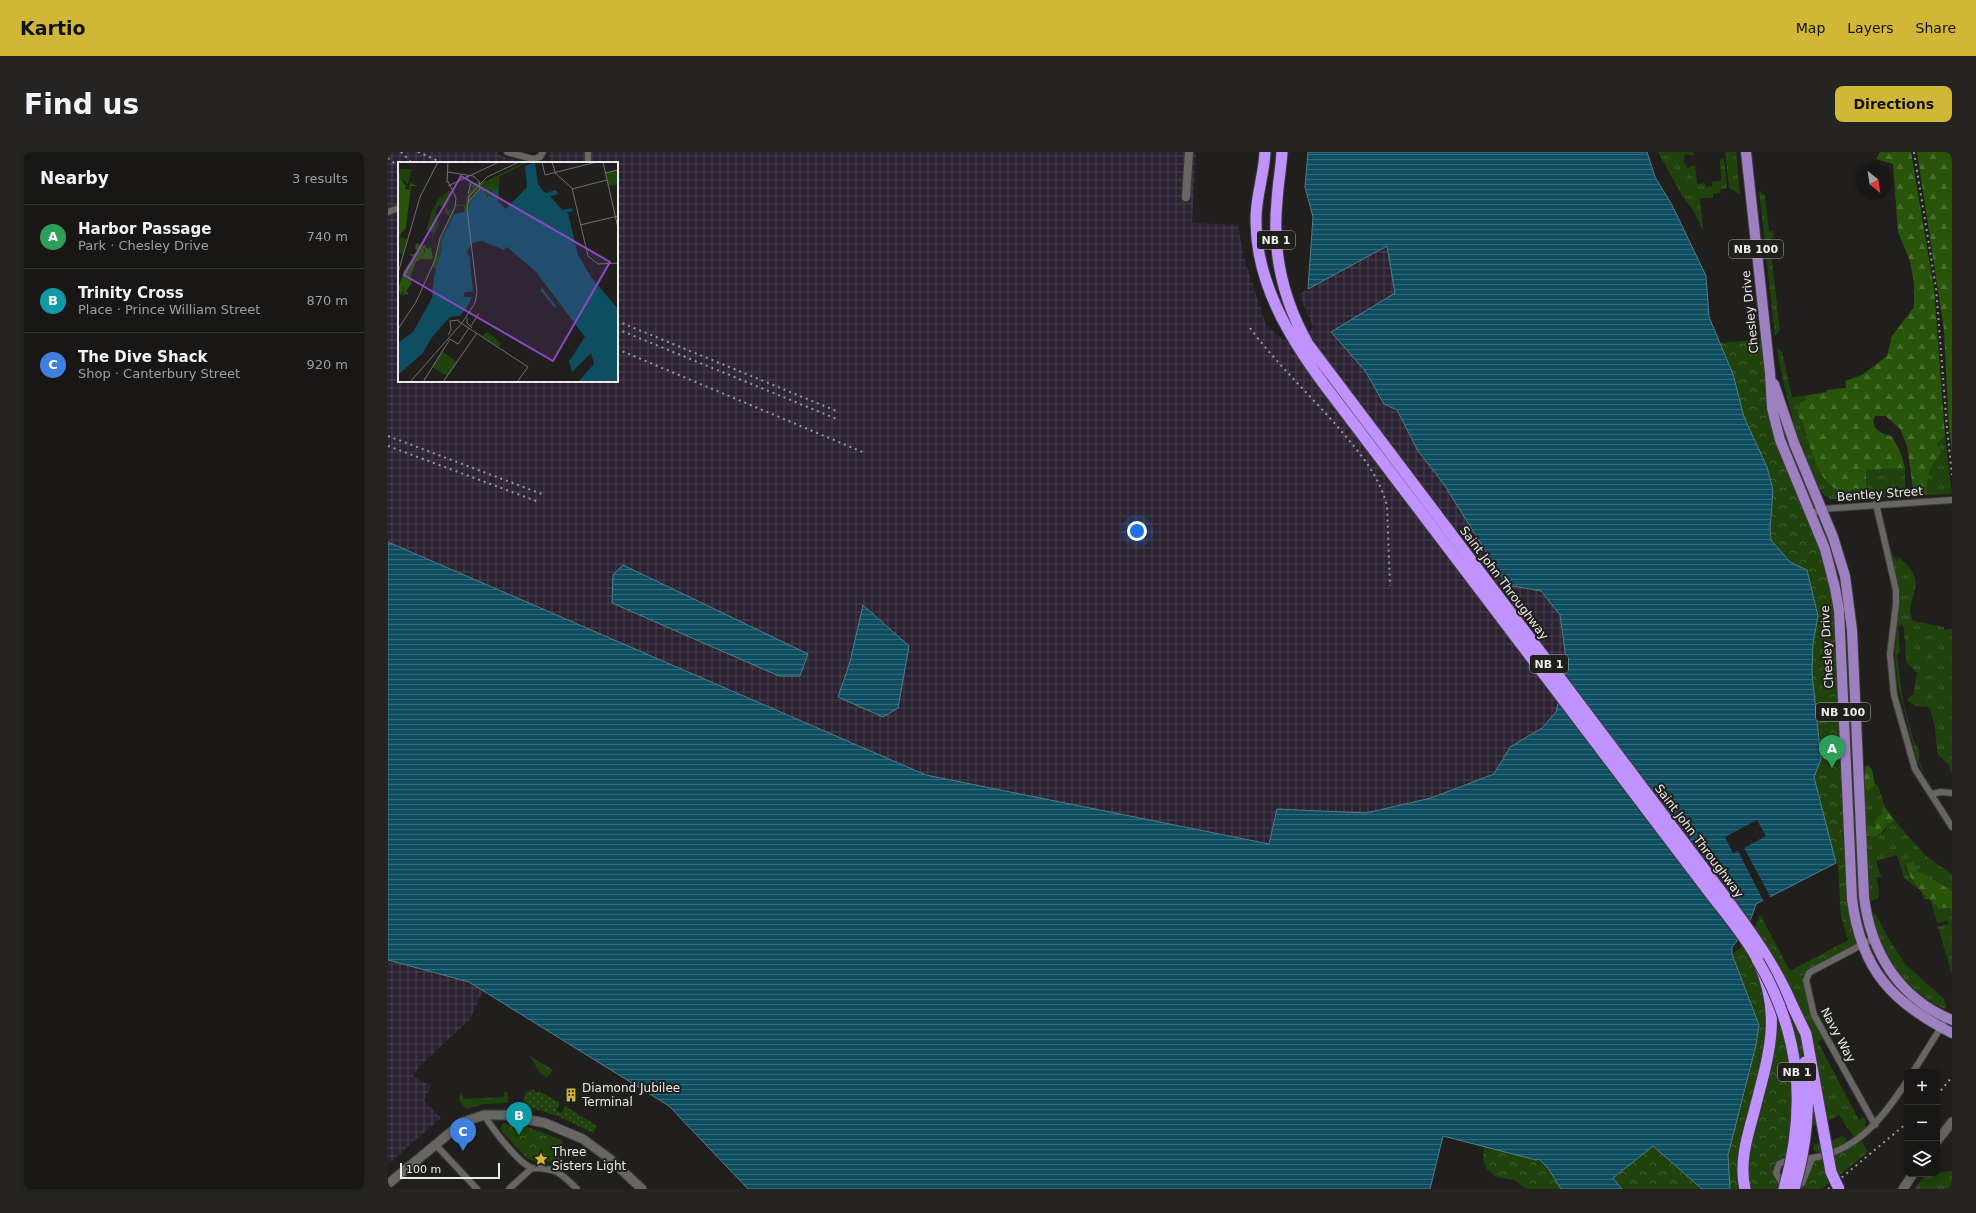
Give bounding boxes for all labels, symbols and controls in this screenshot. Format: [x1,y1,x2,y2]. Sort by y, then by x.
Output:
text: Kartio [20,17,86,39]
text: Map [1796,20,1825,36]
text: Layers [1847,20,1894,36]
text: Share [1916,20,1956,36]
button: Directions [1835,86,1952,122]
text: Find us [24,88,139,121]
inset map [398,162,618,382]
north arrow [1856,164,1892,200]
text: Nearby [40,168,109,188]
text: 3 results [292,171,348,186]
text: Harbor Passage [78,220,211,238]
text: A [48,229,58,244]
text: 740 m [306,229,348,244]
road number: NB 1 [1257,231,1295,249]
text: Park · Chesley Drive [78,238,209,253]
road number: NB 100 [1729,240,1783,258]
street label: Chesley Drive [1739,270,1761,354]
text: Trinity Cross [78,284,184,302]
text: B [48,293,58,308]
text: 870 m [306,293,348,308]
text: Place · Prince William Street [78,302,260,317]
text: The Dive Shack [78,348,208,366]
text: C [48,357,58,372]
text: 920 m [306,357,348,372]
text: Shop · Canterbury Street [78,366,240,381]
street label: Bentley Street [1837,484,1924,504]
your location [1127,521,1147,541]
street label: Saint John Throughway [1457,524,1551,642]
street label: Chesley Drive [1818,605,1836,689]
road number: NB 1 [1530,655,1568,673]
road number: NB 100 [1816,703,1870,721]
pin: A [1819,735,1845,768]
street label: Saint John Throughway [1652,782,1746,900]
street label: Navy Way [1818,1005,1858,1065]
road number: NB 1 [1778,1063,1816,1081]
map controls [1904,1069,1940,1177]
button: + [1904,1069,1940,1105]
place label: Diamond Jubilee Terminal [581,1081,680,1109]
building icon: Diamond Jubilee Terminal [563,1087,579,1103]
pin: B [506,1102,532,1135]
button: − [1904,1105,1940,1141]
pin: C [450,1118,476,1151]
button: layers [1904,1141,1940,1177]
place label: Three Sisters Light [551,1145,627,1173]
place icon: Three Sisters Light [533,1151,549,1167]
scale bar [400,1161,500,1180]
text: 100 m [406,1163,441,1176]

